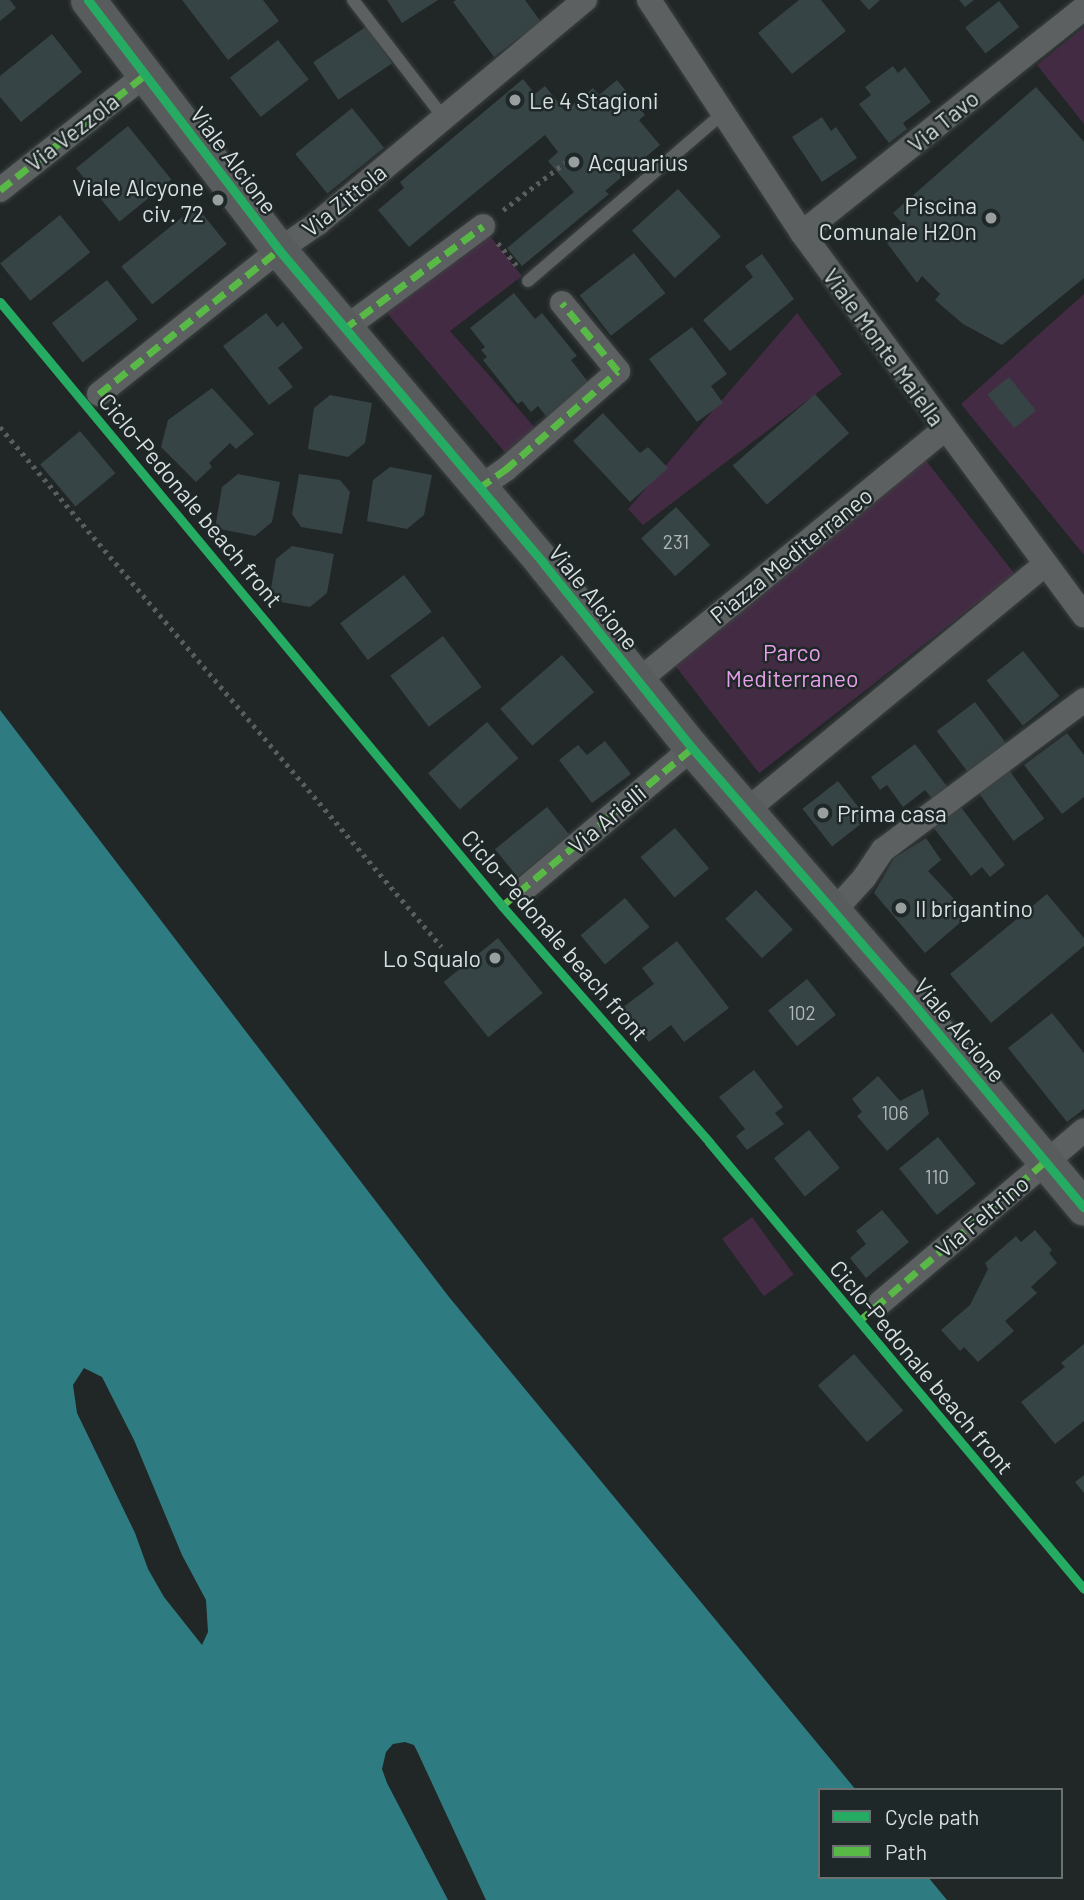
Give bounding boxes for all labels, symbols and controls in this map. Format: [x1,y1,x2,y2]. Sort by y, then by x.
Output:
street label: Via Tavo [902,84,984,158]
place label: Le 4 Stagioni [529,86,659,114]
street label: Via Vezzola [20,87,124,177]
marker: Le 4 Stagioni [507,92,523,108]
street label: Viale Alcione [185,101,283,219]
place label: Acquarius [588,148,688,176]
marker: Acquarius [566,154,582,170]
street label: Via Zittola [296,158,392,242]
place label: Viale Alcyone civ. 72 [72,173,204,227]
place label: Piscina Comunale H2On [819,191,977,245]
marker: Viale Alcyone civ. 72 [210,192,226,208]
marker: Piscina Comunale H2On [983,210,999,226]
street label: Viale Monte Maiella [818,263,950,431]
street label: Ciclo-Pedonale beach front [93,388,289,612]
street label: Piazza Mediterraneo [704,481,878,629]
house number: 231 [663,531,689,553]
street label: Viale Alcione [543,539,645,655]
park label: Parco Mediterraneo [726,638,858,692]
street label: Via Arielli [563,779,651,859]
place label: Prima casa [837,799,947,827]
marker: Prima casa [815,805,831,821]
street label: Ciclo-Pedonale beach front [456,824,654,1046]
place label: Il brigantino [915,894,1033,922]
marker: Il brigantino [893,900,909,916]
place label: Lo Squalo [383,944,481,972]
marker: Lo Squalo [487,950,503,966]
street label: Viale Alcione [908,972,1012,1088]
house number: 102 [788,1002,816,1024]
house number: 106 [881,1102,909,1124]
house number: 110 [925,1166,949,1188]
street label: Via Feltrino [930,1169,1034,1263]
street label: Ciclo-Pedonale beach front [824,1255,1020,1479]
legend [818,1788,1063,1879]
text: Cycle path [885,1804,979,1829]
text: Path [885,1839,927,1864]

